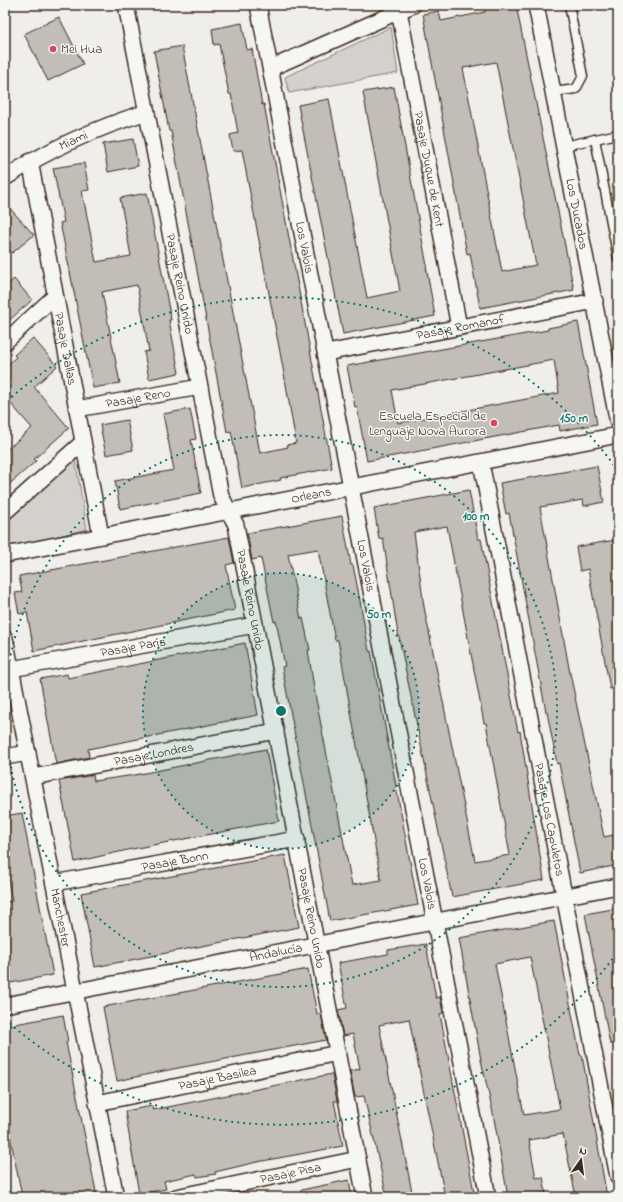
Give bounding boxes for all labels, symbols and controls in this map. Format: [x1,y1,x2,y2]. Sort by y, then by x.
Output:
place label: Mei Hua [61,40,102,59]
marker: Mei Hua [48,44,58,54]
street label: Pasaje Duque de Kent [409,110,449,229]
street label: Miami [56,125,90,155]
street label: Los Ducados [561,177,593,252]
street label: Los Valois [290,220,319,275]
street label: Pasaje Reino Unido [161,232,199,336]
street label: Pasaje Romanof [415,309,507,345]
street label: Pasaje Dallas [49,311,82,387]
street label: Pasaje Reno [104,383,172,413]
place label: Escuela Especial de Lenguaje Nova Aurora [369,407,486,442]
text: 150 m [560,410,589,428]
marker: Escuela Especial de Lenguaje Nova Aurora [489,418,499,428]
street label: Orleans [289,482,333,508]
text: 100 m [463,508,490,526]
street label: Los Valois [352,538,381,594]
street label: Pasaje Reino Unido [231,548,269,652]
text: 50 m [367,606,392,624]
street label: Pasaje París [99,632,168,662]
centre of rings [274,704,288,718]
street label: Pasaje Londres [112,737,196,771]
street label: Pasaje Los Capuletos [529,761,570,878]
street label: Pasaje Bonn [140,846,210,876]
street label: Los Valois [413,856,442,912]
street label: Pasaje Reino Unido [293,866,330,970]
street label: Manchester [45,886,76,950]
street label: Andalucía [248,938,304,967]
street label: Pasaje Basilea [177,1061,258,1095]
north arrow [561,1140,601,1180]
text: N [578,1143,589,1160]
street label: Pasaje Pisa [258,1157,323,1189]

